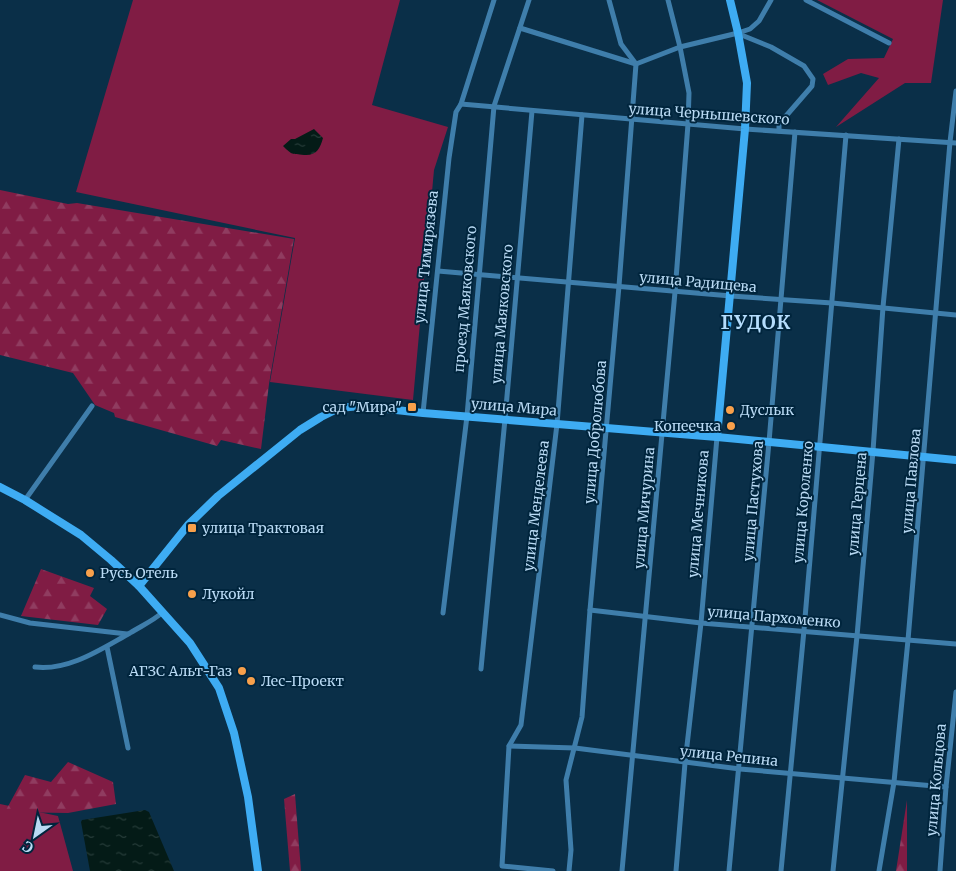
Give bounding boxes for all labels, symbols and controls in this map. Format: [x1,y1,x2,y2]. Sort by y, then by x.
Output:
street label: улица Чернышевского [628,99,790,129]
street label: улица Тимирязева [410,189,442,325]
street label: проезд Маяковского [450,225,480,373]
street label: улица Маяковского [487,243,517,385]
street label: улица Радищева [639,268,758,296]
district label: ГУДОК [721,310,792,334]
street label: улица Добролюбова [580,359,610,504]
street label: улица Мира [470,394,558,420]
place label: сад "Мира" [323,398,402,416]
marker: сад "Мира" [406,401,418,413]
place label: Дуслык [740,401,794,419]
marker: Дуслык [724,404,736,416]
place label: Копеечка [654,417,721,435]
marker: Копеечка [725,420,737,432]
street label: улица Павлова [897,427,925,534]
street label: улица Менделеева [519,439,553,573]
street label: улица Пастухова [739,439,767,562]
street label: улица Короленко [789,440,817,564]
street label: улица Мичурина [630,446,658,570]
street label: улица Мечникова [683,449,713,579]
street label: улица Герцена [844,451,871,556]
place label: улица Трактовая [202,519,324,537]
marker: улица Трактовая [186,522,198,534]
place label: Русь Отель [100,564,178,582]
marker: Русь Отель [84,567,96,579]
place label: Лукойл [202,585,255,603]
marker: Лукойл [186,588,198,600]
street label: улица Пархоменко [707,602,841,632]
place label: АГЗС Альт-Газ [128,662,232,680]
marker: АГЗС Альт-Газ [236,665,248,677]
place label: Лес-Проект [261,672,345,690]
marker: Лес-Проект [245,675,257,687]
street label: улица Кольцова [922,722,950,837]
street label: улица Репина [679,742,779,770]
north arrow [10,811,60,861]
text: С [19,837,37,857]

